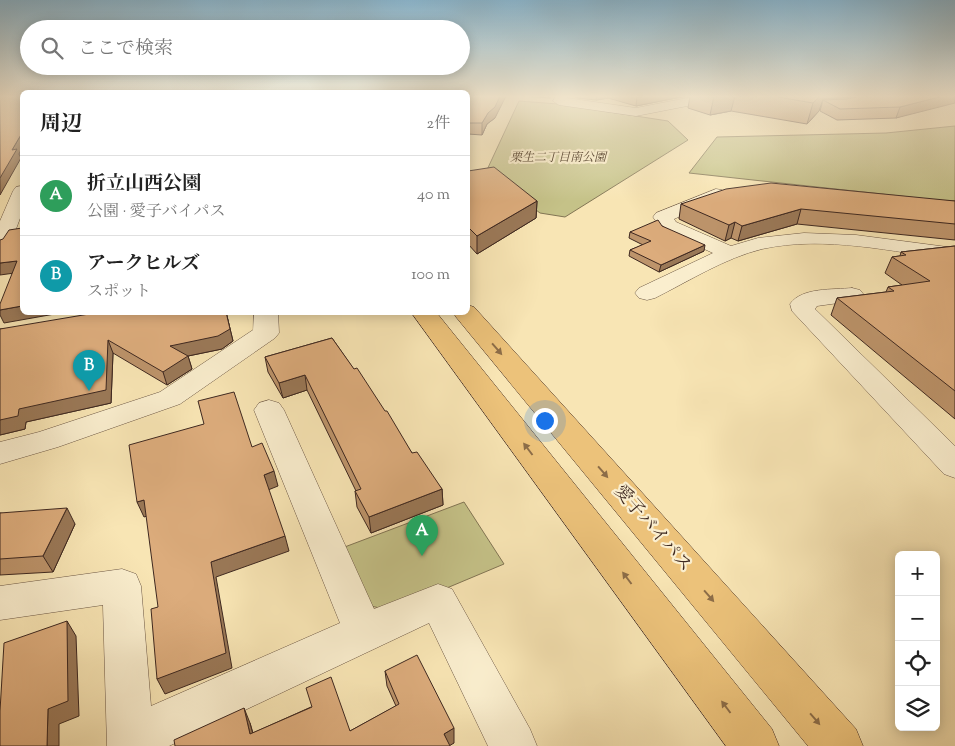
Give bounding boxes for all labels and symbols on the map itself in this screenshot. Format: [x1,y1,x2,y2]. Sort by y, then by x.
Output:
park label: 栗生二丁目南公園 [510,149,608,167]
one-way arrow [491,343,503,355]
pin: B [73,350,105,391]
your location [532,408,558,434]
one-way arrow [523,442,533,456]
one-way arrow [597,466,609,478]
street label: 愛子バイパス [607,480,697,578]
pin: A [406,515,438,556]
one-way arrow [621,572,632,585]
one-way arrow [703,589,715,601]
one-way arrow [720,701,731,714]
one-way arrow [809,712,821,724]

